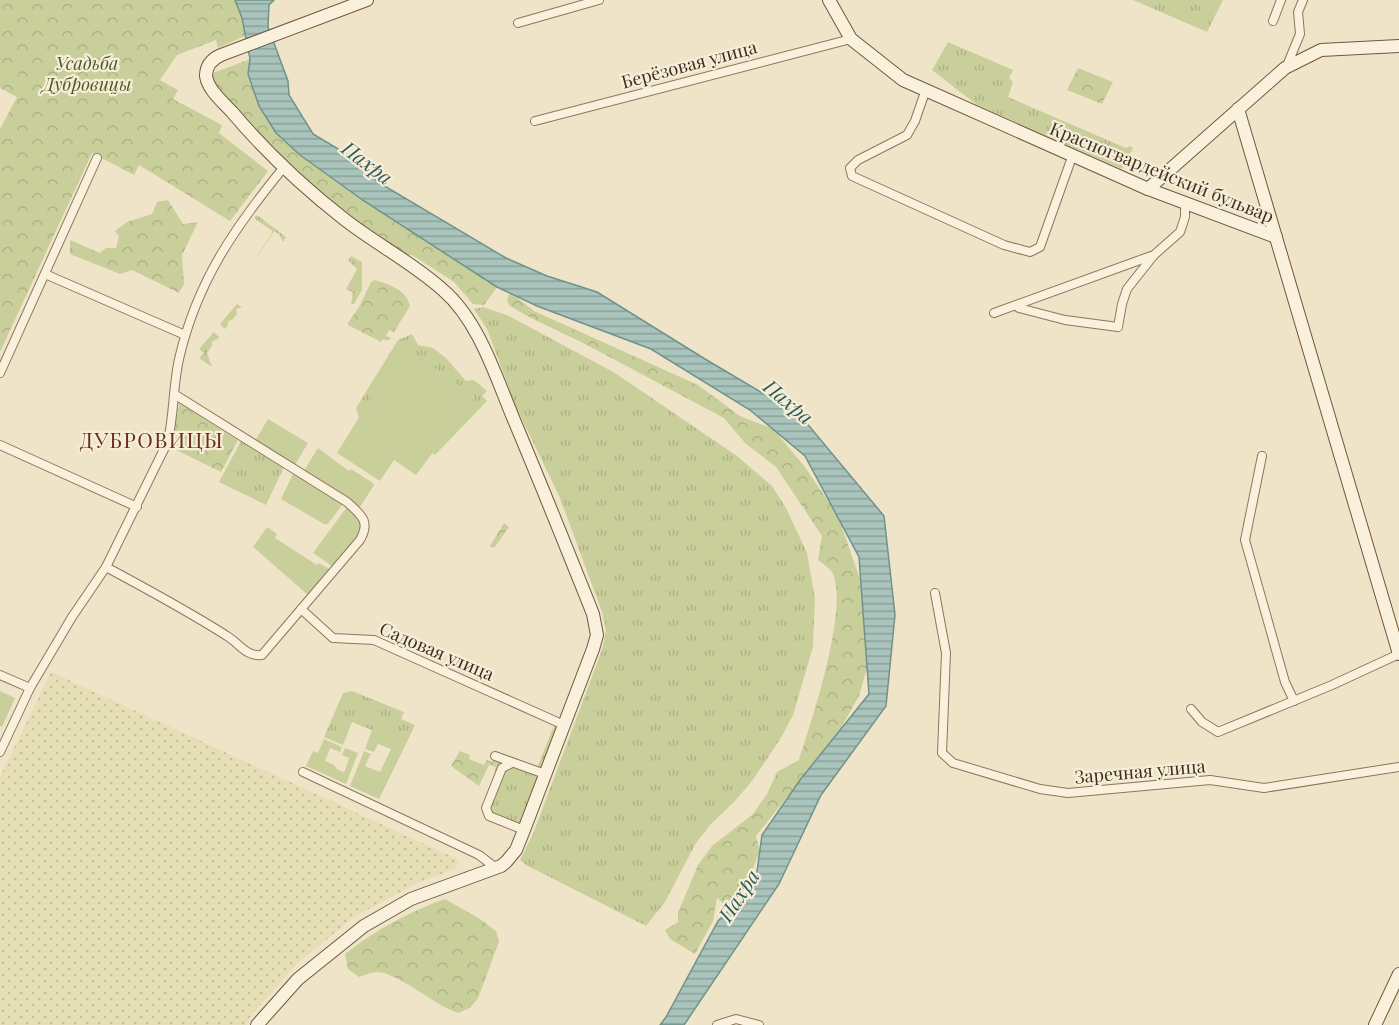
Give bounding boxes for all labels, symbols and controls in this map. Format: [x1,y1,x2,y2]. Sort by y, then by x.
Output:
street label: Берёзовая улица [619,34,759,94]
park label: Усадьба Дубровицы [39,51,132,96]
street label: Красногвардейский бульвар [1046,116,1278,228]
water label: Пахра [336,133,399,190]
water label: Пахра [758,372,820,430]
district label: ДУБРОВИЦЫ [80,425,224,453]
street label: Садовая улица [376,616,498,686]
street label: Заречная улица [1074,753,1206,789]
water label: Пахра [711,864,765,927]

